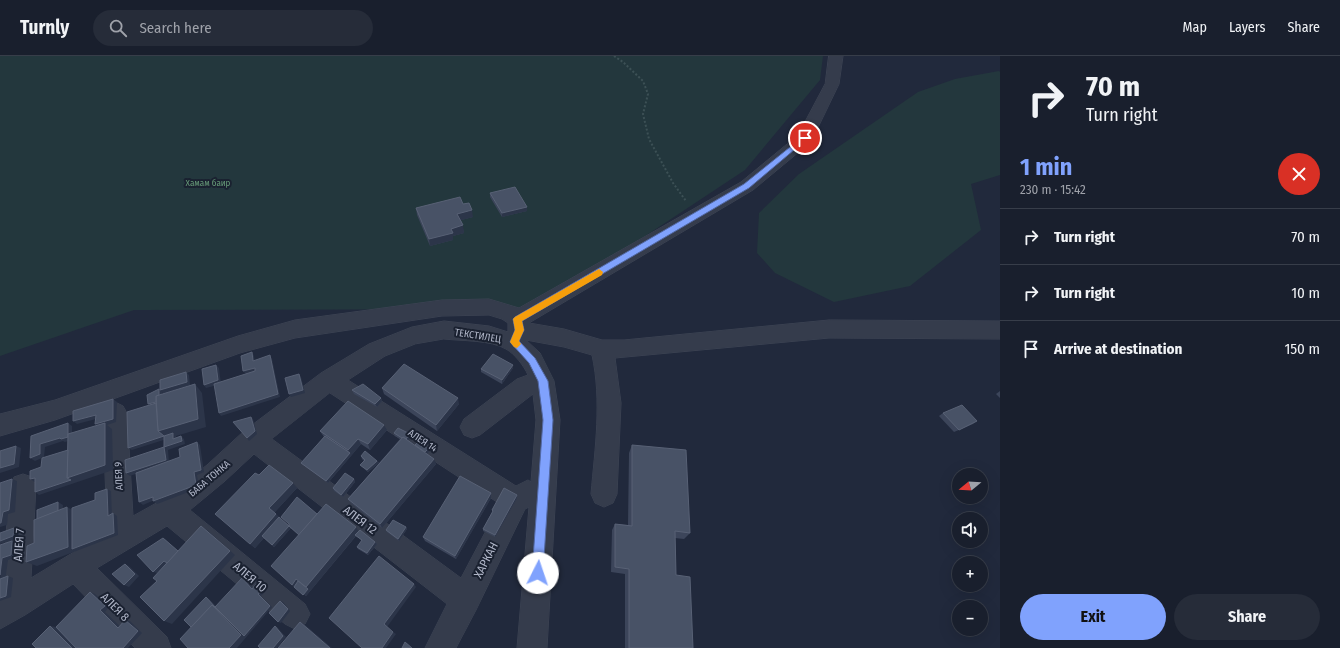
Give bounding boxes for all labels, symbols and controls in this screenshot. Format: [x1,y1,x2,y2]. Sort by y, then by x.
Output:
search box [93,10,373,46]
text: Turnly [20,16,69,39]
icon: search [107,17,129,39]
text: Search here [139,19,212,37]
text: Map [1183,19,1207,36]
text: Layers [1229,19,1265,36]
text: Share [1287,19,1320,36]
text: 70 m [1086,70,1140,103]
icon: right [1020,72,1072,124]
text: Turn right [1086,104,1158,126]
pin [788,121,822,155]
icon: arrive [794,127,816,149]
text: 1 min [1020,153,1072,181]
button: close [1278,153,1320,195]
park label: Хамам баир [186,178,231,188]
text: 230 m · 15:42 [1020,182,1086,197]
icon: right [1020,226,1042,248]
text: Turn right [1054,228,1115,246]
text: 70 m [1291,228,1320,246]
icon: right [1020,282,1042,304]
text: Turn right [1054,284,1115,302]
text: 10 m [1291,284,1320,302]
street label: ТЕКСТИЛЕЦ [454,326,502,346]
icon: arrive [1020,338,1042,360]
text: Arrive at destination [1054,340,1182,358]
text: 150 m [1284,340,1320,358]
street label: АЛЕЯ 14 [406,427,439,455]
street label: БАБА ТОНКА [186,457,233,500]
street label: АЛЕЯ 9 [112,461,126,491]
north arrow [952,468,988,504]
map controls [952,468,988,636]
street label: АЛЕЯ 12 [340,503,380,537]
button: sound [952,512,988,548]
street label: АЛЕЯ 7 [11,528,27,562]
street label: ХАРКАН [471,540,501,580]
position arrow [517,552,559,594]
button: + [952,556,988,592]
street label: АЛЕЯ 10 [230,559,270,595]
street label: АЛЕЯ 8 [98,590,132,624]
button: Exit [1020,594,1166,640]
button: Share [1174,594,1320,640]
button: − [952,600,988,636]

